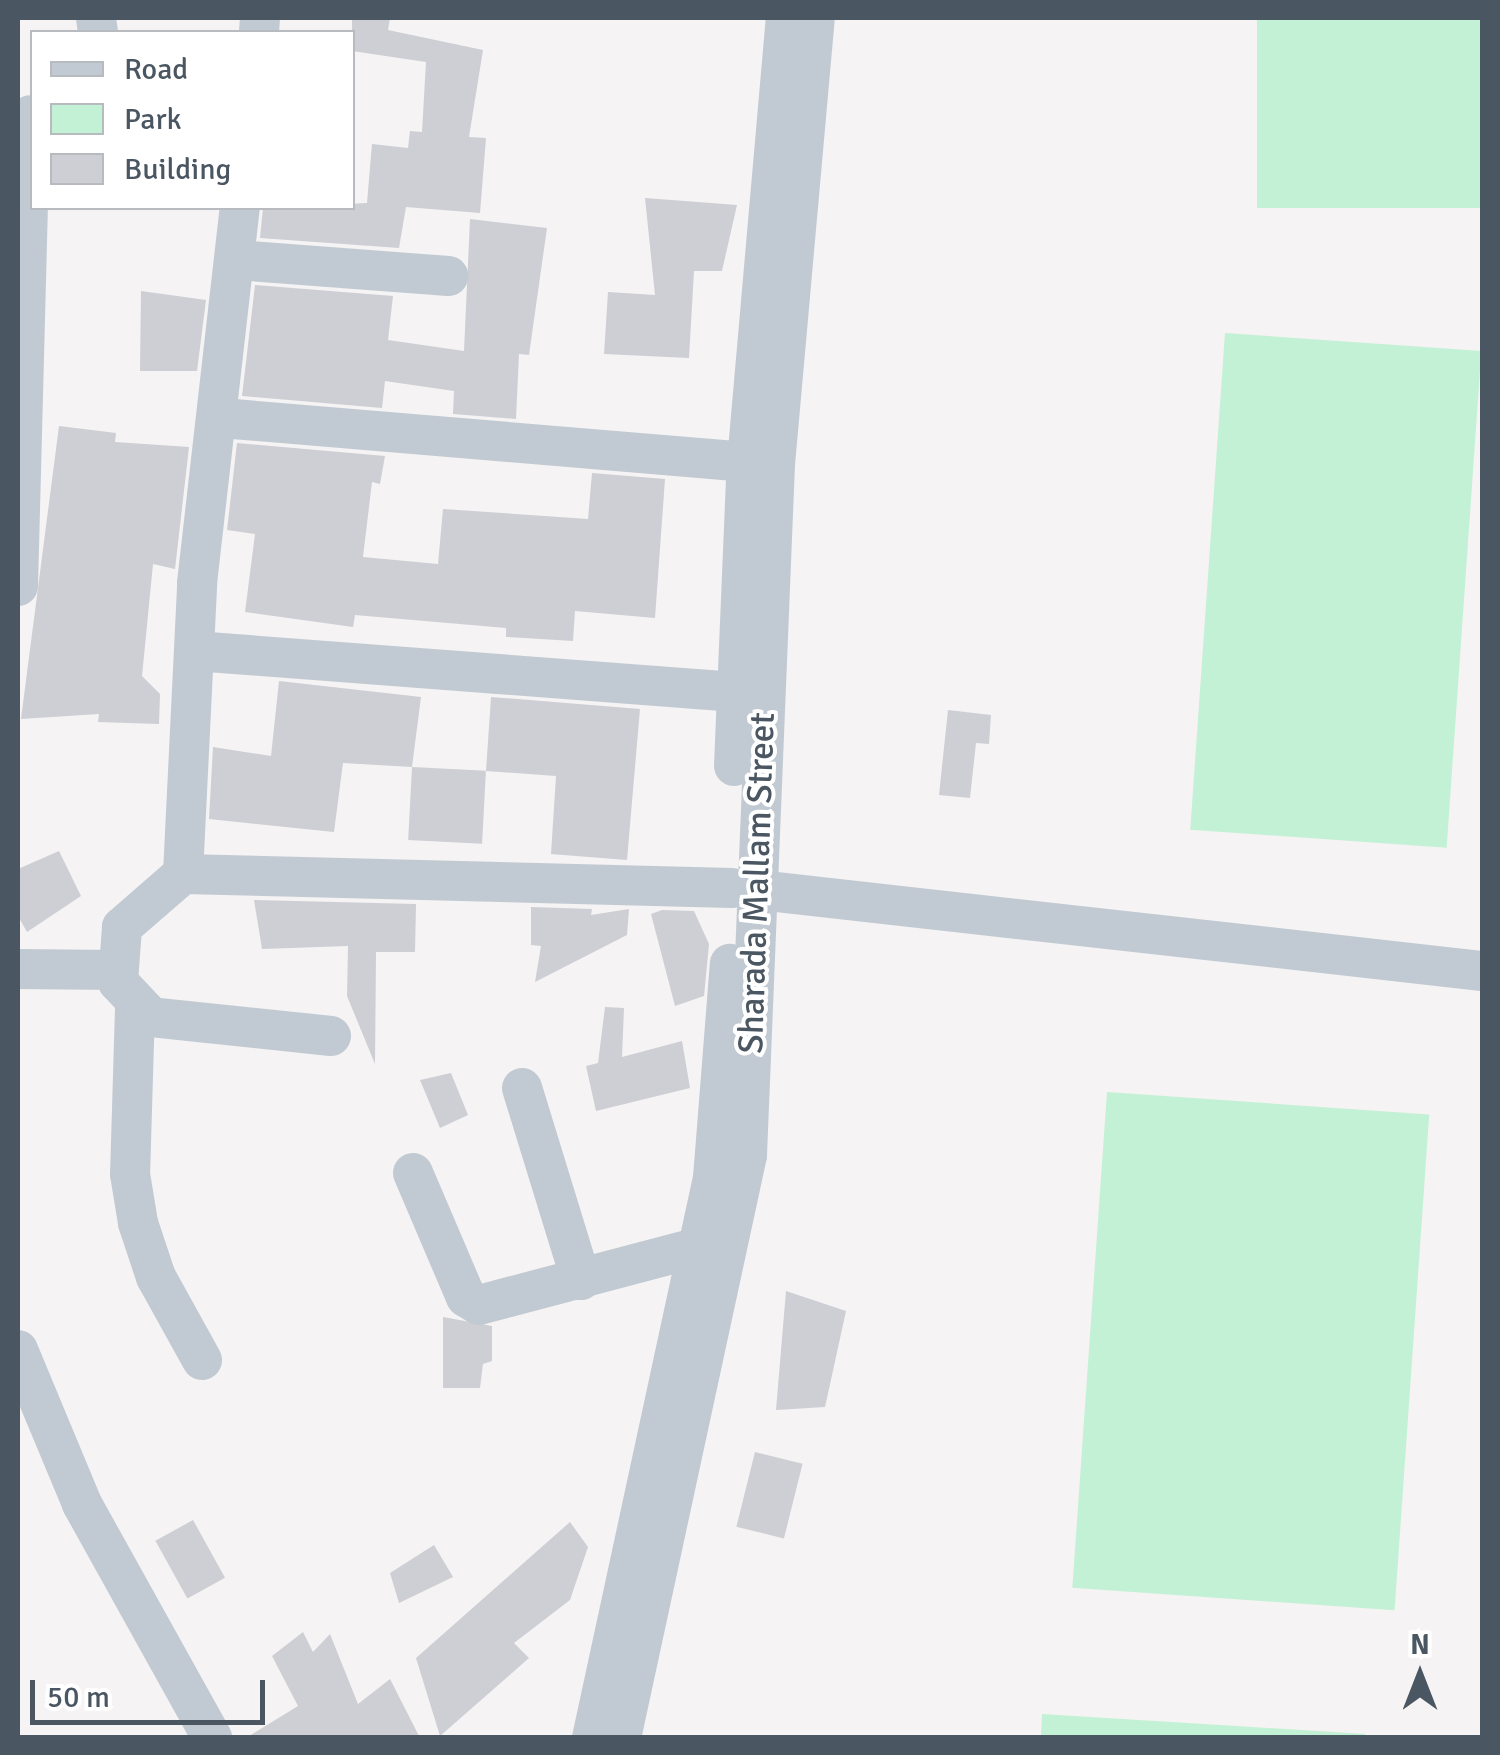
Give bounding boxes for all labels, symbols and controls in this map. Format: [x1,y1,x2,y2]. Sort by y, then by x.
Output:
legend [30,30,355,210]
text: Road [124,51,188,88]
text: Park [124,101,182,138]
text: Building [124,151,231,188]
street label: Sharada Mallam Street [730,712,784,1054]
north arrow [1370,1625,1470,1725]
text: N [1410,1628,1430,1662]
scale bar [35,1660,270,1722]
text: 50 m [47,1679,110,1716]

